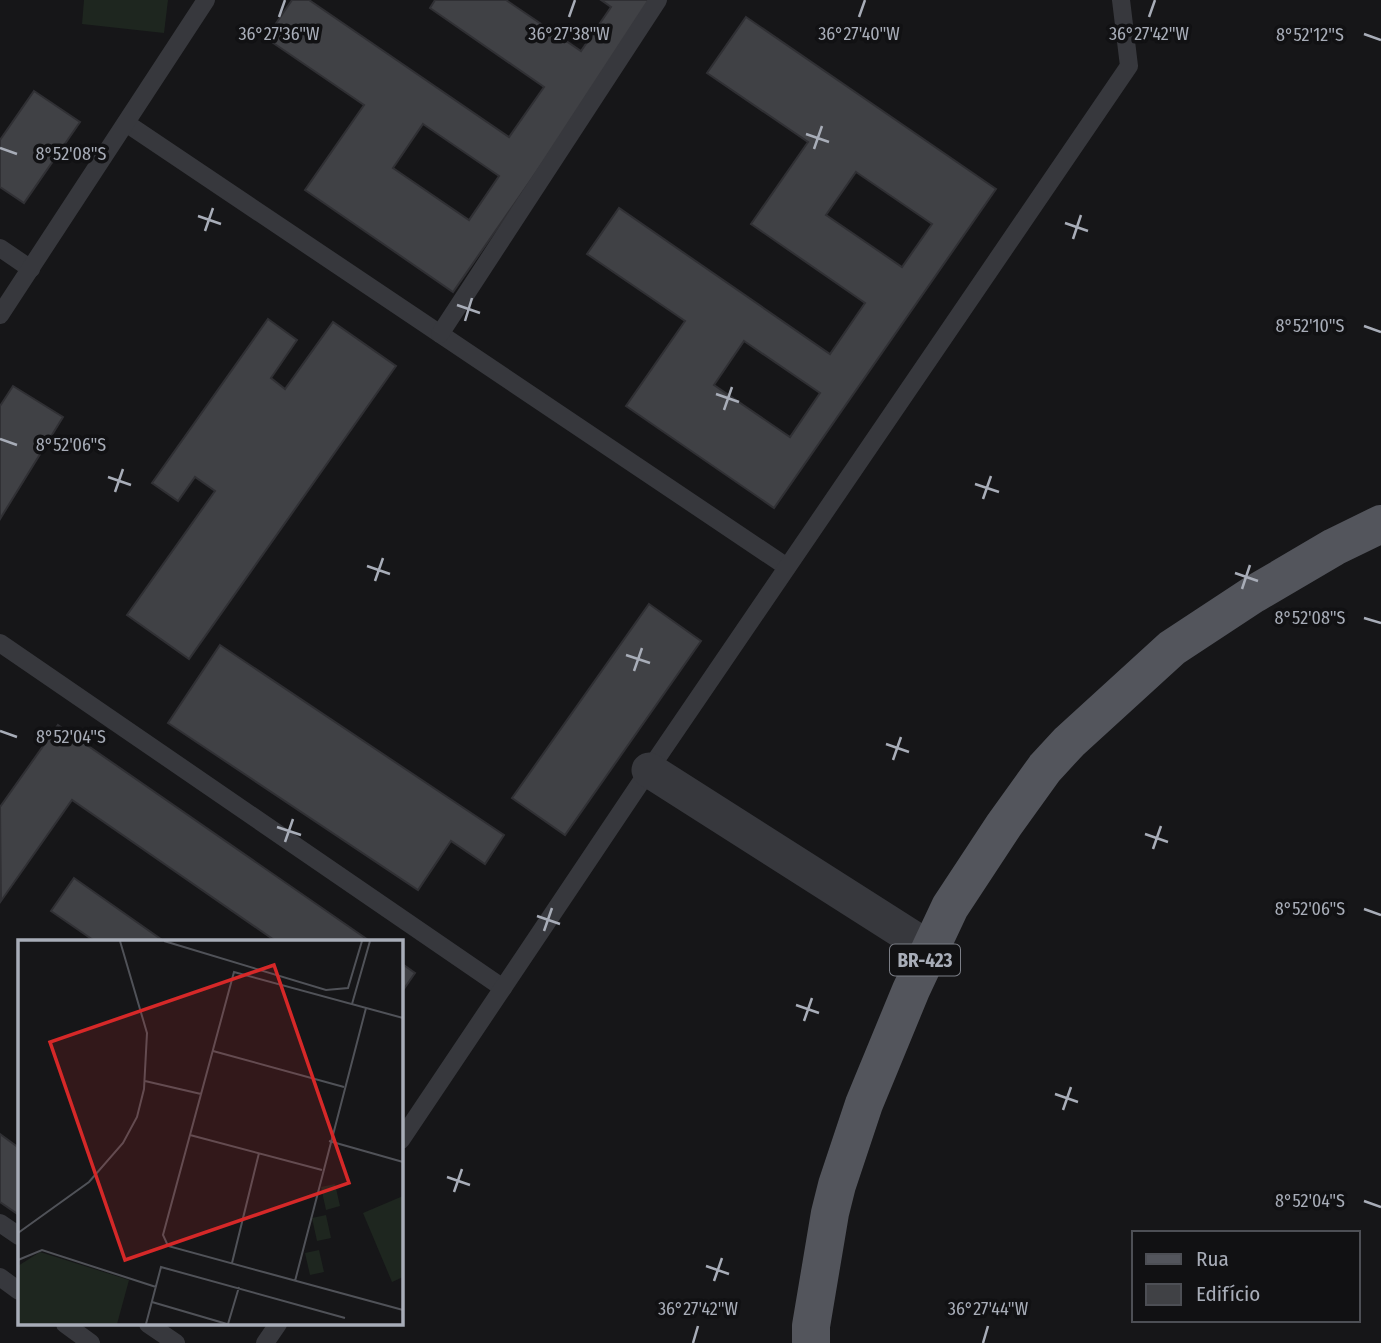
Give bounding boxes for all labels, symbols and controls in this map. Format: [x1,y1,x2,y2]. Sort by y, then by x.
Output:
text: 36°27'36"W [238,23,320,45]
text: 36°27'38"W [528,23,610,45]
text: 36°27'40"W [818,23,900,45]
text: 36°27'42"W [1109,23,1190,45]
text: 8°52'12"S [1276,24,1344,46]
text: 8°52'08"S [36,143,106,165]
text: 8°52'10"S [1275,315,1345,337]
text: 8°52'06"S [36,434,106,456]
text: 8°52'08"S [1275,607,1345,629]
text: 8°52'04"S [36,726,106,748]
text: 8°52'06"S [1275,898,1345,920]
inset map [18,940,402,1326]
road number: BR-423 [890,944,960,976]
text: 8°52'04"S [1275,1190,1345,1212]
legend [1132,1231,1360,1322]
text: Rua [1196,1246,1229,1272]
text: Edifício [1196,1281,1260,1307]
text: 36°27'42"W [658,1298,739,1320]
text: 36°27'44"W [948,1298,1029,1320]

